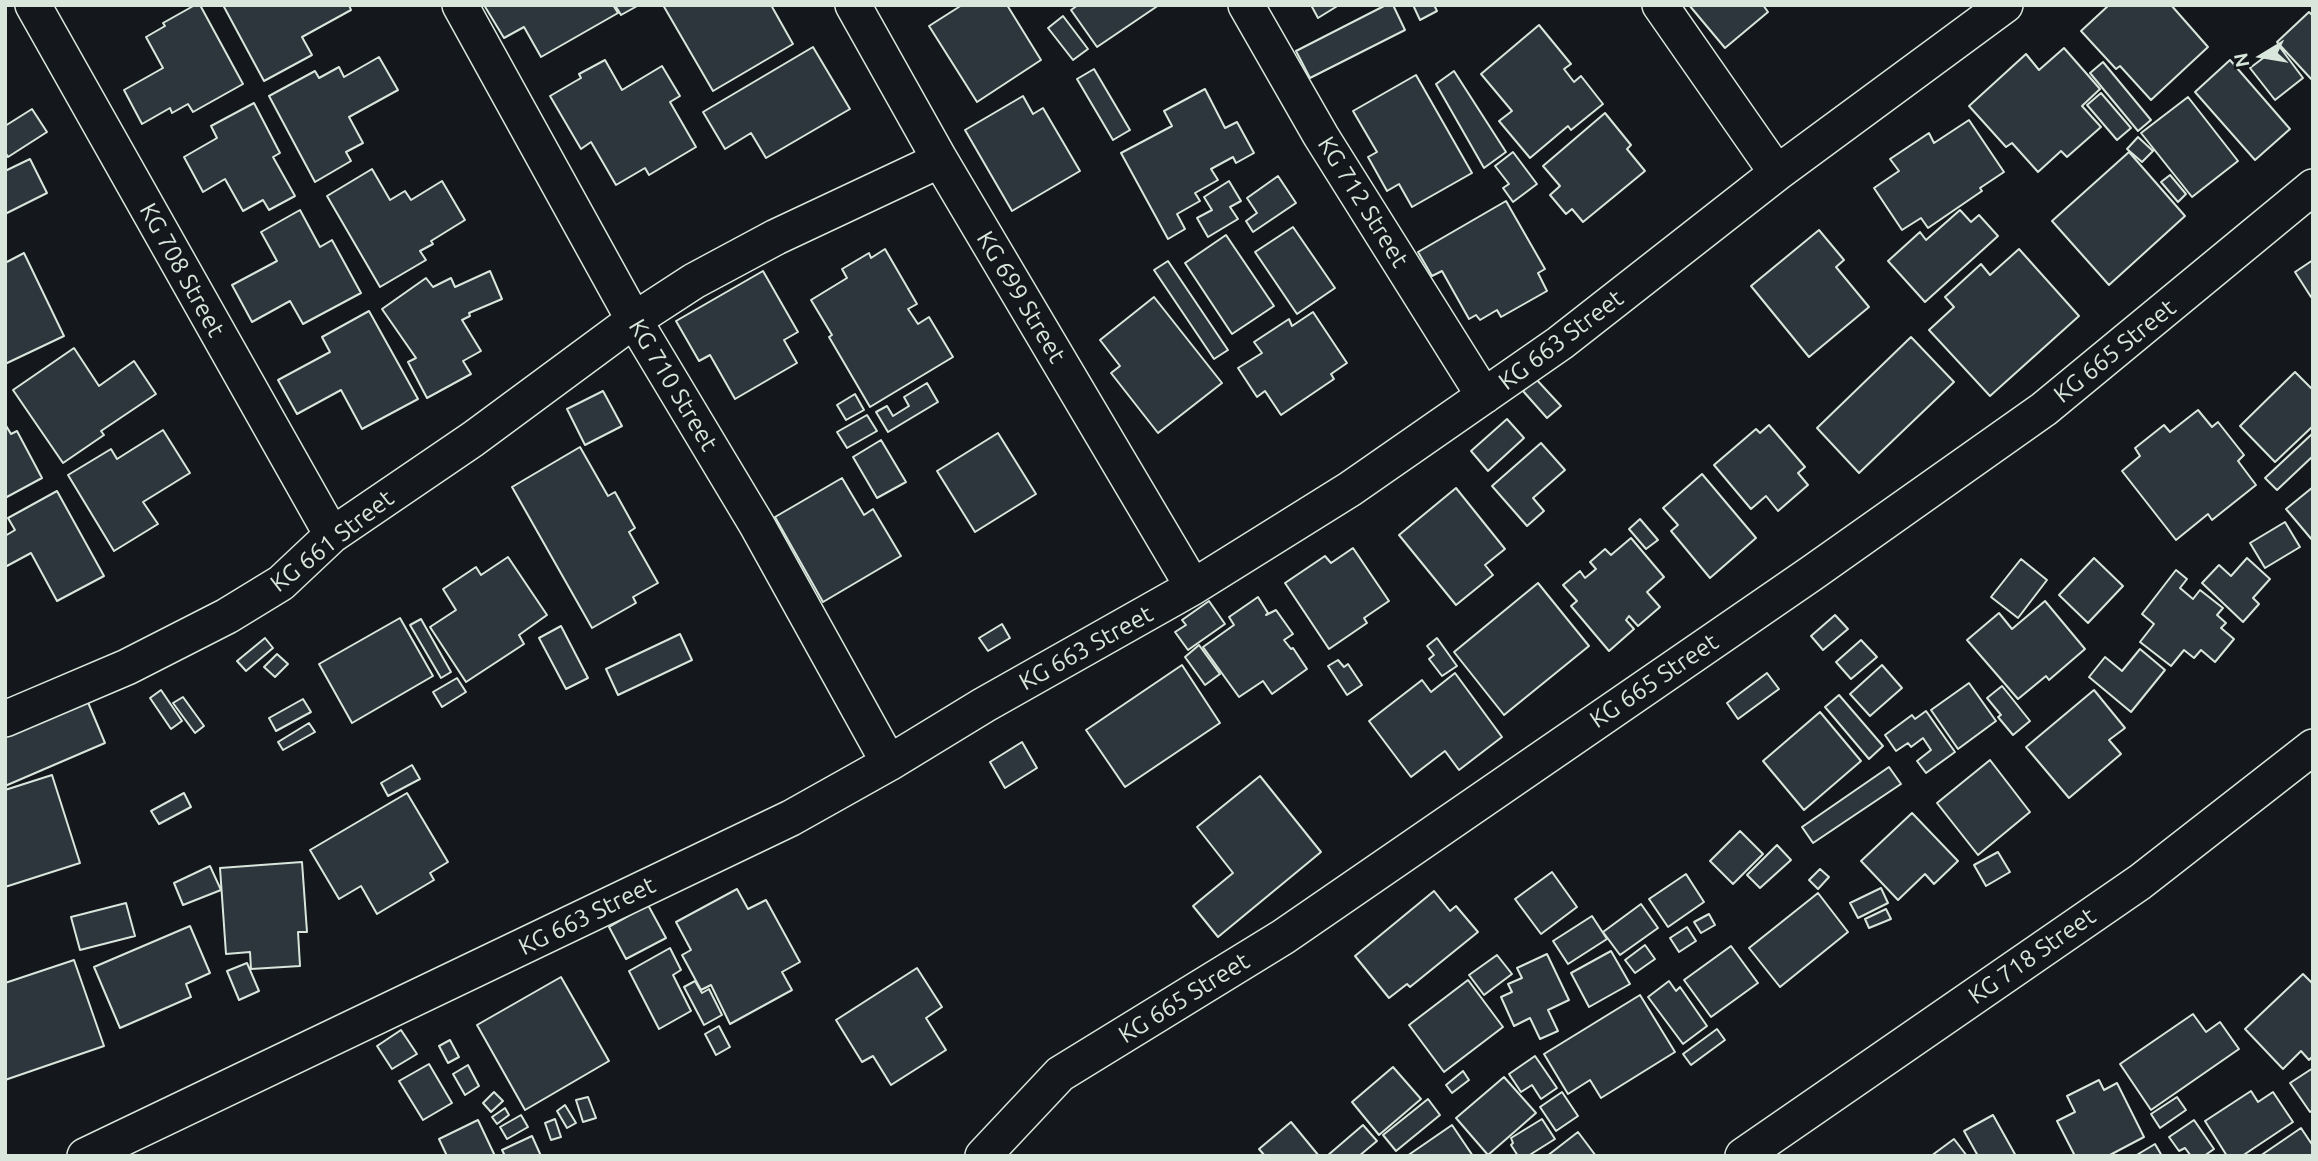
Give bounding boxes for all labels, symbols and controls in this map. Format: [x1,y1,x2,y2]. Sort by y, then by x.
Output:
north arrow [2227,21,2297,91]
text: N [2229,51,2254,69]
street label: KG 712 Street [1311,131,1415,273]
street label: KG 708 Street [133,198,231,342]
street label: KG 699 Street [970,226,1072,368]
street label: KG 663 Street [1493,284,1629,396]
street label: KG 665 Street [2048,293,2182,409]
street label: KG 710 Street [622,314,724,456]
street label: KG 661 Street [265,484,399,598]
street label: KG 663 Street [1014,599,1158,697]
street label: KG 665 Street [1584,628,1724,734]
street label: KG 663 Street [514,871,660,961]
street label: KG 718 Street [1963,902,2101,1010]
street label: KG 665 Street [1113,946,1255,1050]

